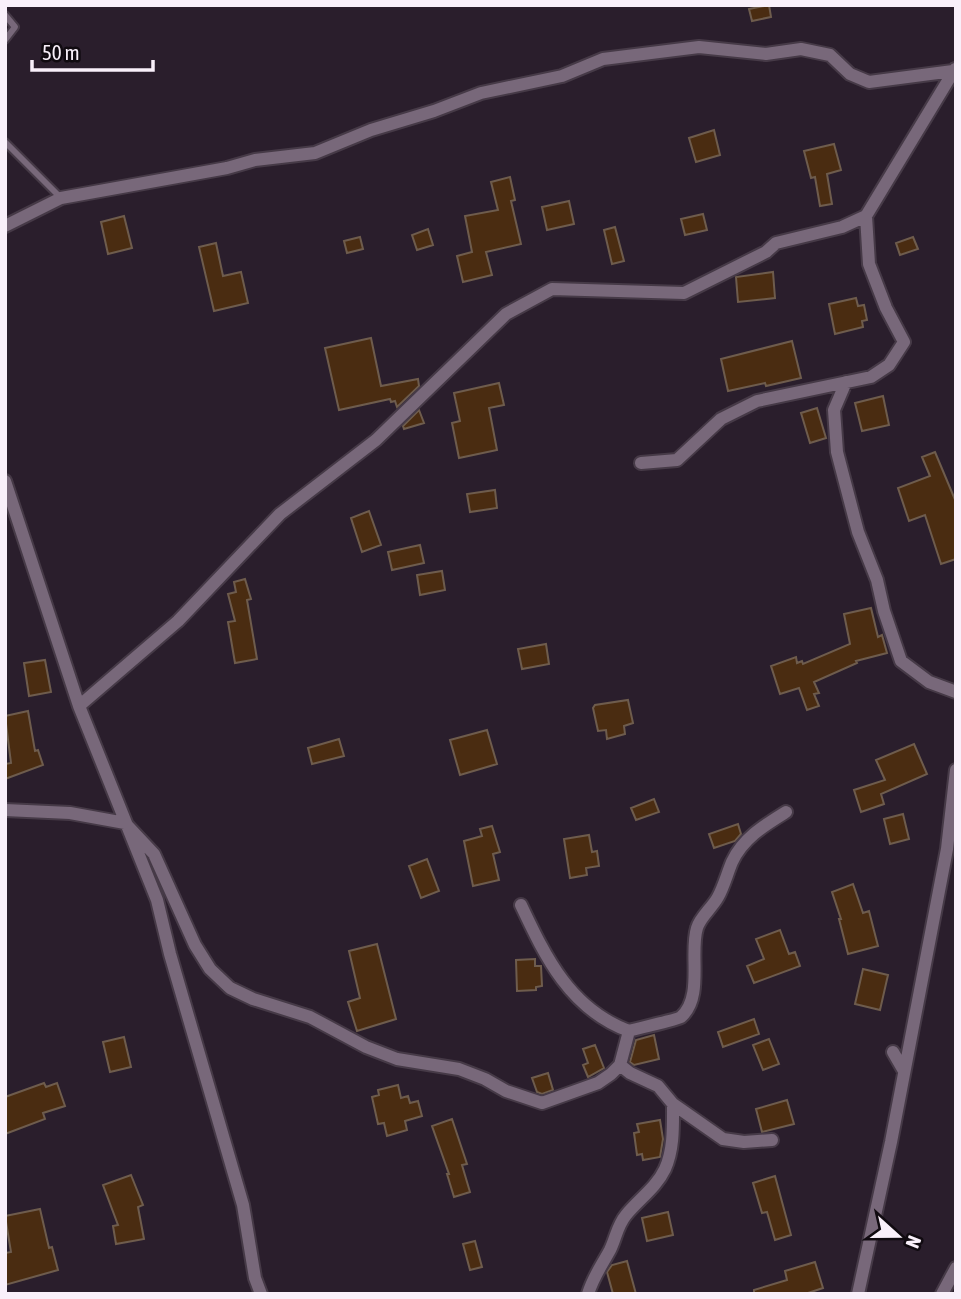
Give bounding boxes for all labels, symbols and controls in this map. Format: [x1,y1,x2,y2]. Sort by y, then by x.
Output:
scale bar [32,28,152,72]
text: 50 m [42,40,80,64]
north arrow [863,1201,933,1271]
text: N [902,1233,926,1251]

